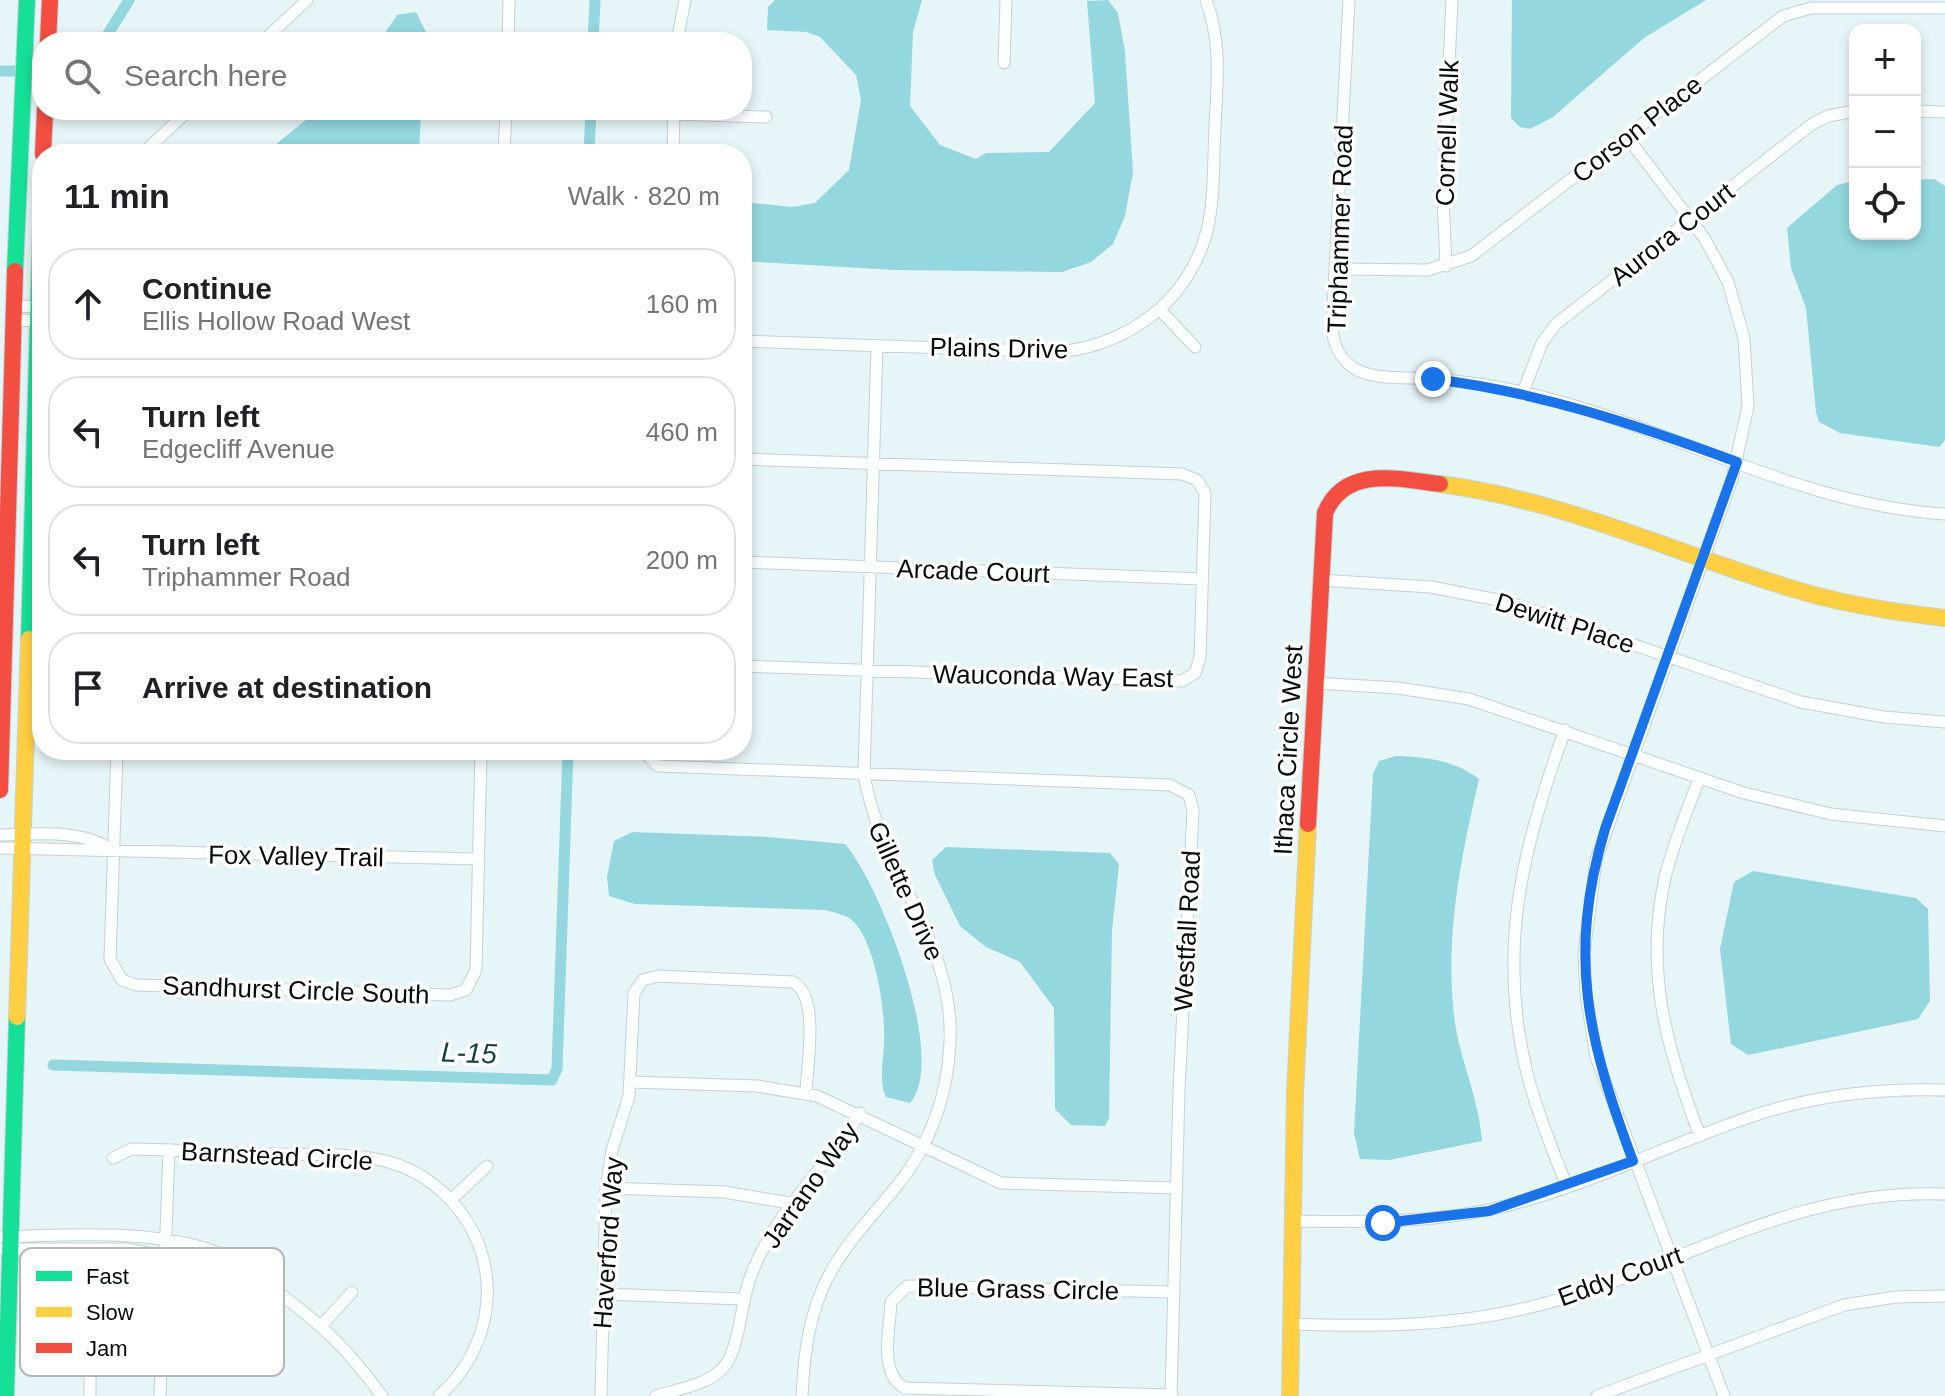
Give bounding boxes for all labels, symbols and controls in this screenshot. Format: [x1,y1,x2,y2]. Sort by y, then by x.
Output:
map controls [1849,24,1921,240]
button: + [1849,24,1921,96]
search box [32,32,752,120]
icon: search [60,54,104,98]
street label: Cornell Walk [1429,58,1465,207]
text: Search here [124,59,287,92]
street label: Corson Place [1566,69,1708,189]
button: − [1849,96,1921,168]
street label: Triphammer Road [1321,124,1359,334]
button: locate [1849,168,1921,240]
street label: Aurora Court [1604,176,1740,292]
text: 11 min [64,177,170,215]
text: Walk · 820 m [568,181,720,211]
text: Continue [142,272,272,305]
icon: ahead [66,282,110,326]
text: 160 m [646,289,718,319]
text: Ellis Hollow Road West [142,306,410,336]
street label: Plains Drive [929,332,1069,364]
route end [1415,361,1451,397]
text: Turn left [142,400,260,433]
icon: left [66,410,110,454]
text: 460 m [646,417,718,447]
text: Edgecliff Avenue [142,434,335,464]
text: Turn left [142,528,260,561]
icon: left [66,538,110,582]
text: 200 m [646,545,718,575]
street label: Arcade Court [896,553,1051,589]
text: Triphammer Road [142,562,351,592]
street label: Dewitt Place [1492,586,1638,660]
street label: Ithaca Circle West [1268,643,1309,856]
street label: Wauconda Way East [932,659,1174,693]
icon: arrive [66,666,110,710]
text: Arrive at destination [142,671,432,704]
street label: Gillette Drive [862,817,950,965]
street label: Fox Valley Trail [208,839,384,873]
street label: Westfall Road [1168,850,1206,1012]
street label: Sandhurst Circle South [162,970,430,1010]
water label: L-15 [440,1037,498,1069]
street label: Jarrano Way [756,1116,864,1254]
street label: Barnstead Circle [180,1136,374,1176]
street label: Haverford Way [587,1156,629,1330]
route start [1365,1205,1401,1241]
street label: Eddy Court [1554,1239,1687,1312]
legend [20,1248,284,1376]
text: Fast [86,1264,129,1289]
street label: Blue Grass Circle [917,1272,1119,1306]
text: Slow [86,1300,134,1325]
text: Jam [86,1336,128,1361]

